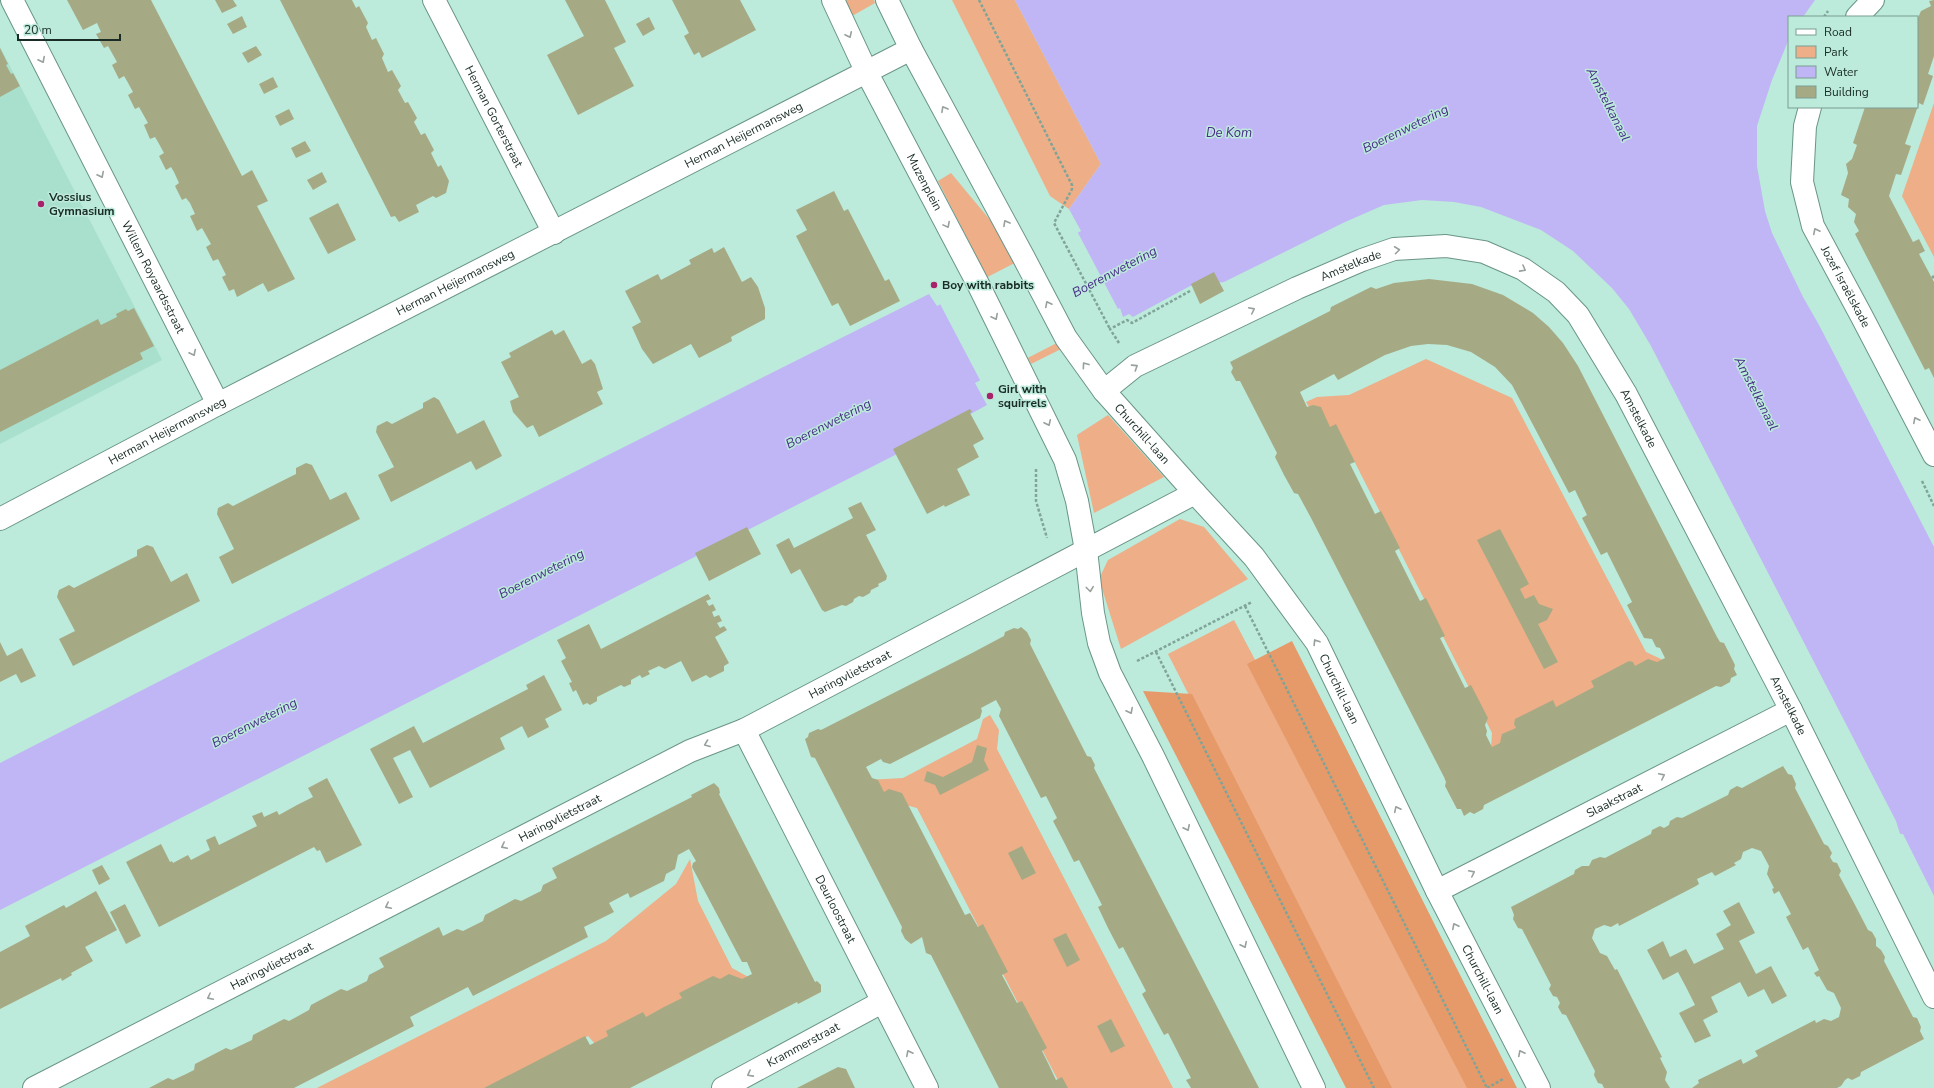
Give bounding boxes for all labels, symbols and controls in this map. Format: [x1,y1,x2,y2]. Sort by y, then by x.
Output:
scale bar [18,16,120,42]
legend [1788,16,1918,108]
text: 20 m [24,22,52,38]
text: Road [1824,24,1852,40]
one-way arrow [844,31,852,39]
text: Park [1824,44,1849,60]
one-way arrow [37,55,45,63]
street label: Herman Gorterstraat [461,63,527,171]
water label: Amstelkanaal [1581,64,1634,144]
text: Water [1824,64,1858,80]
text: Building [1824,84,1869,100]
street label: Herman Heijermansweg [682,98,805,172]
water label: Boerenwetering [1359,100,1452,157]
one-way arrow [941,106,948,113]
water label: De Kom [1206,124,1252,142]
street label: Muzenplein [903,151,946,213]
one-way arrow [97,171,104,179]
place label: Vossius Gymnasium [48,189,115,219]
marker: Vossius Gymnasium [36,199,46,209]
street label: Willem Royaardsstraat [118,218,189,337]
one-way arrow [1003,220,1010,227]
one-way arrow [943,221,950,229]
one-way arrow [1813,228,1821,236]
water label: Boerenwetering [1069,242,1160,302]
street label: Jozef Israëlskade [1817,242,1874,330]
street label: Herman Heijermansweg [393,246,517,319]
street label: Amstelkade [1318,246,1383,285]
one-way arrow [1394,246,1400,255]
one-way arrow [1519,265,1526,272]
place label: Boy with rabbits [942,277,1034,293]
marker: Boy with rabbits [929,280,939,290]
one-way arrow [1045,301,1053,308]
one-way arrow [1247,307,1255,315]
one-way arrow [990,312,997,320]
one-way arrow [188,349,195,357]
water label: Amstelkanaal [1729,353,1782,433]
one-way arrow [1083,362,1090,369]
one-way arrow [1131,364,1138,372]
place label: Girl with squirrels [998,381,1047,411]
street label: Amstelkade [1617,385,1661,450]
marker: Girl with squirrels [985,391,995,401]
street label: Herman Heijermansweg [106,393,229,468]
water label: Boerenwetering [783,394,875,453]
street label: Churchill-laan [1111,400,1174,468]
one-way arrow [1913,417,1921,425]
one-way arrow [1043,419,1051,426]
water label: Boerenwetering [496,544,588,603]
one-way arrow [1085,586,1094,592]
one-way arrow [1313,639,1320,646]
street label: Haringvlietstraat [806,646,894,703]
street label: Churchill-laan [1315,651,1363,727]
street label: Amstelkade [1767,673,1810,738]
water label: Boerenwetering [209,693,301,752]
one-way arrow [1125,707,1132,715]
one-way arrow [704,739,711,747]
one-way arrow [1658,773,1666,781]
street label: Slaakstraat [1584,779,1646,821]
street label: Haringvlietstraat [516,790,604,846]
one-way arrow [1394,806,1402,813]
one-way arrow [1183,824,1190,831]
one-way arrow [501,841,508,849]
one-way arrow [1467,870,1475,878]
street label: Deurloostraat [811,872,860,946]
one-way arrow [385,901,392,908]
one-way arrow [1452,922,1460,930]
street label: Haringvlietstraat [227,938,316,994]
one-way arrow [1239,940,1247,948]
street label: Churchill-laan [1458,942,1507,1017]
one-way arrow [207,992,215,1000]
street label: Krammerstraat [764,1018,843,1071]
one-way arrow [906,1050,914,1058]
one-way arrow [1519,1050,1526,1058]
one-way arrow [746,1069,754,1077]

